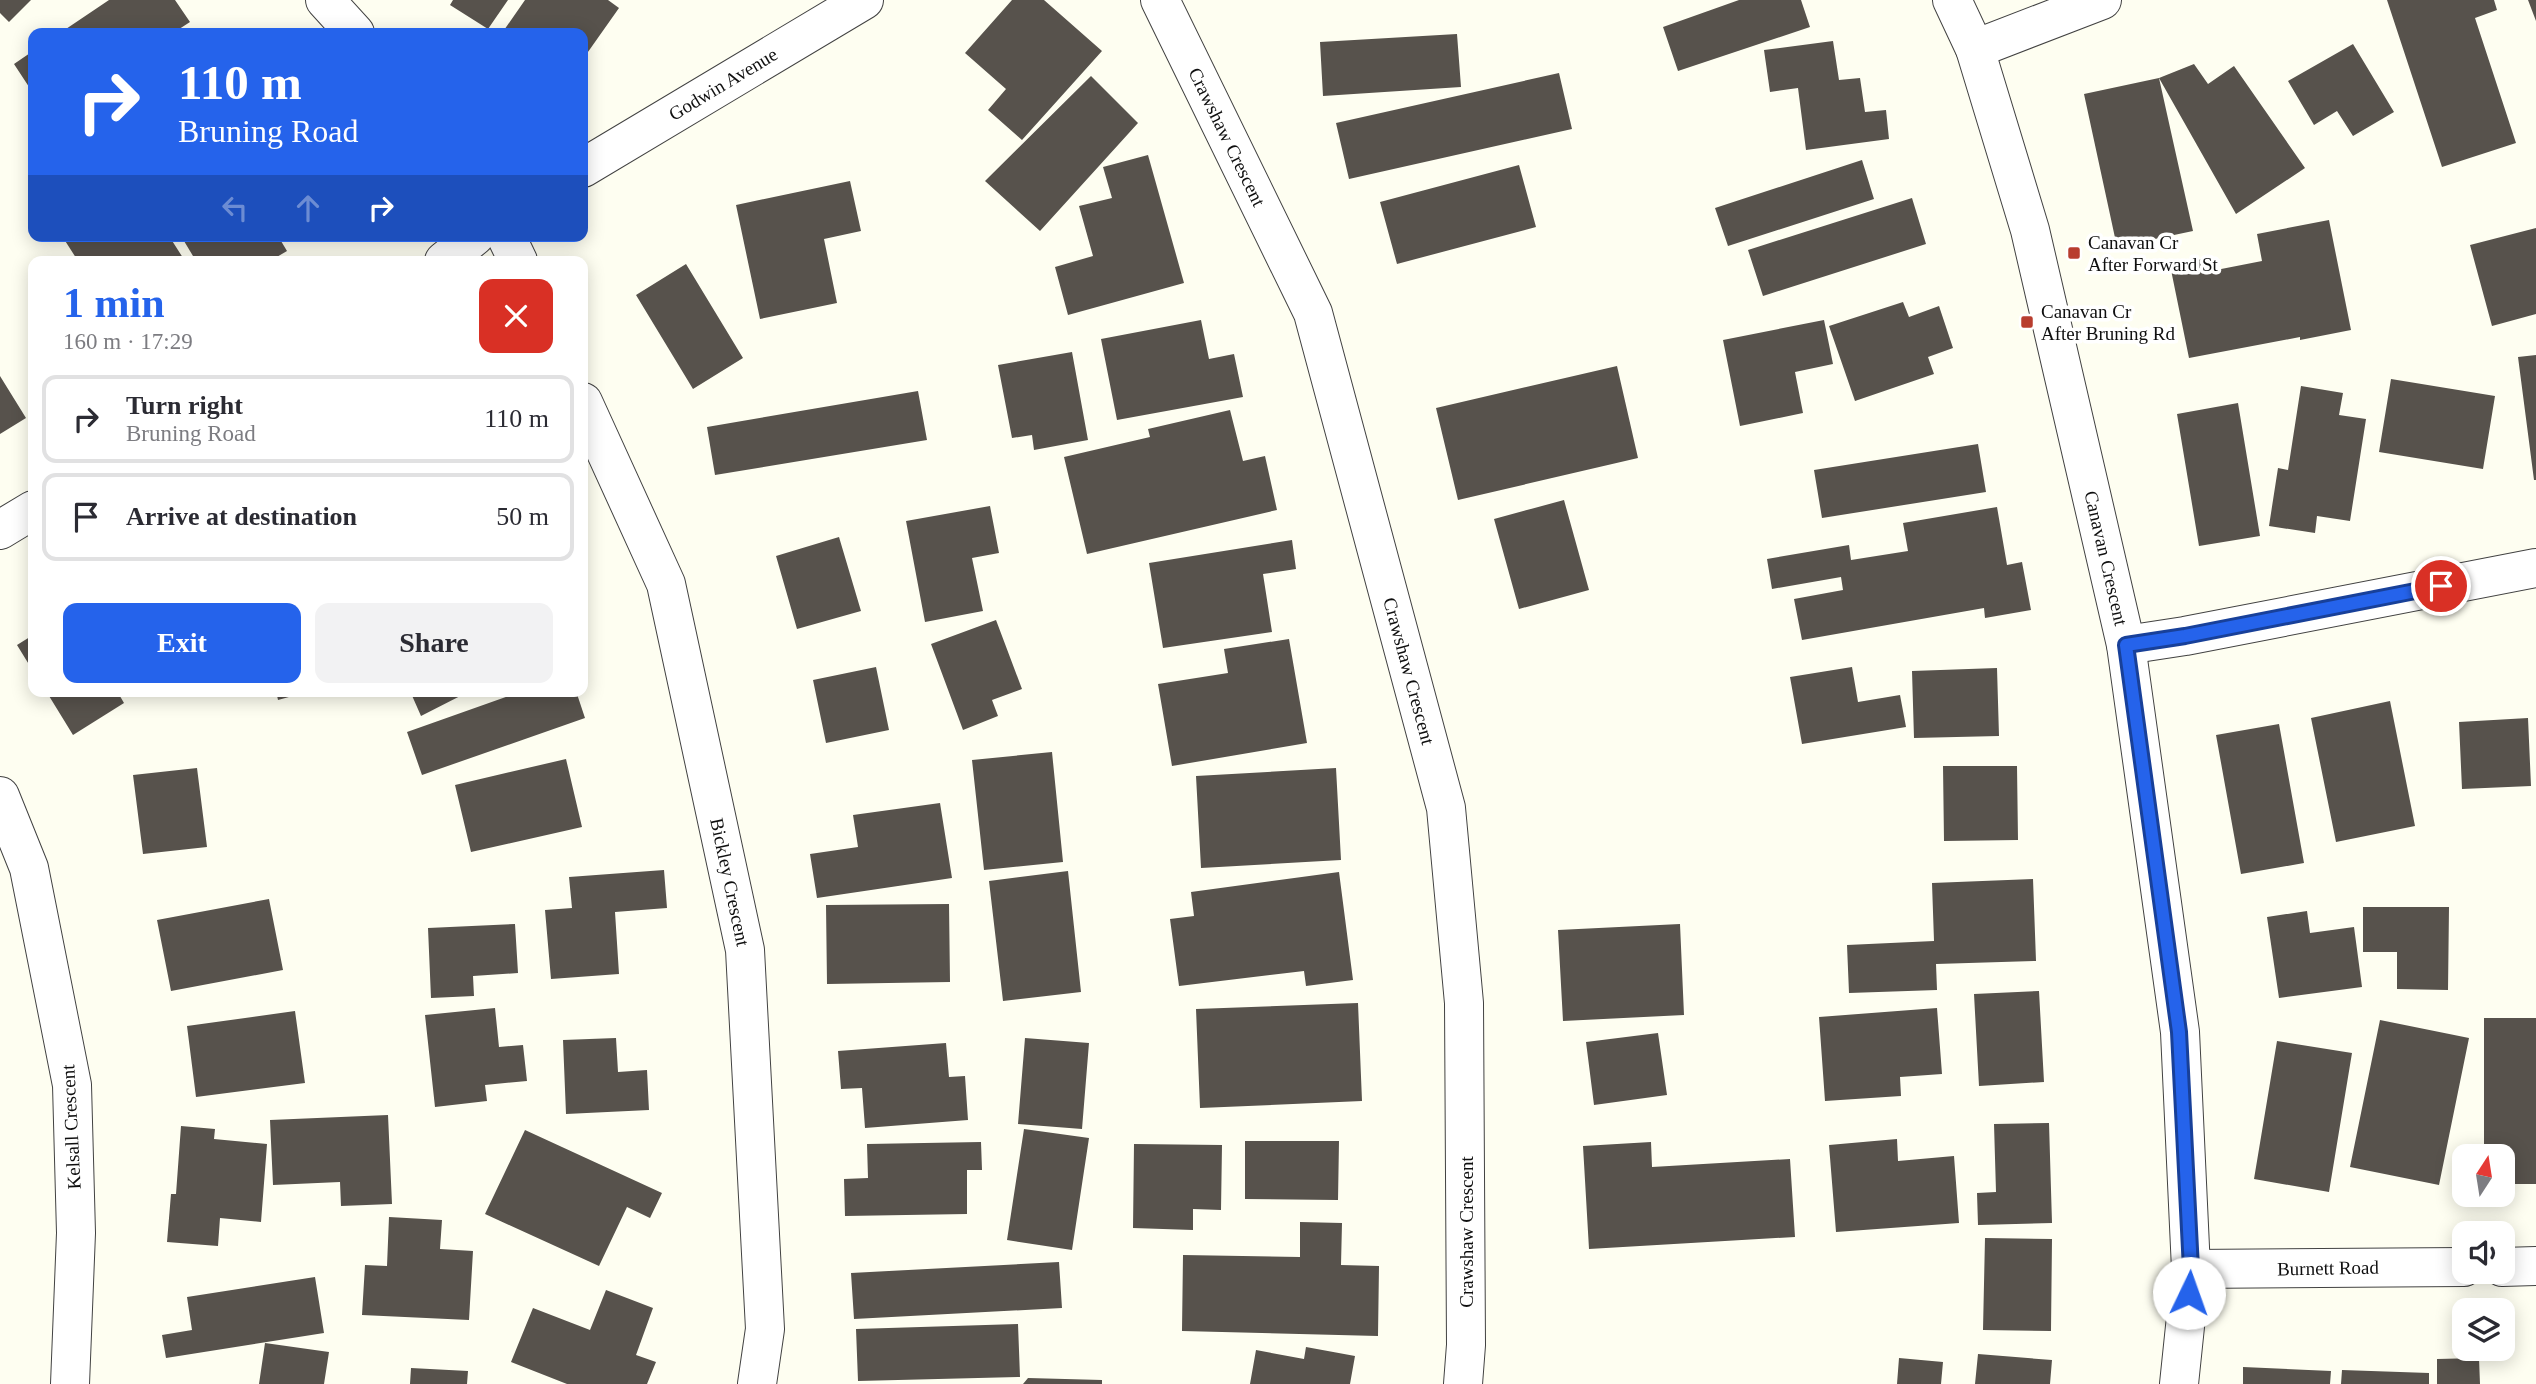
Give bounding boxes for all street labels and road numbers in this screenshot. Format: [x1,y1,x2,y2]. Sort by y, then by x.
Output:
street label: Godwin Avenue [665,43,781,125]
street label: Crawshaw Crescent [1184,64,1270,210]
street label: Canavan Crescent [2080,489,2132,628]
street label: Crawshaw Crescent [1379,595,1439,748]
street label: Bickley Crescent [706,816,754,949]
street label: Kelsall Crescent [57,1063,85,1190]
street label: Crawshaw Crescent [1456,1156,1477,1308]
street label: Burnett Road [2277,1257,2380,1279]

